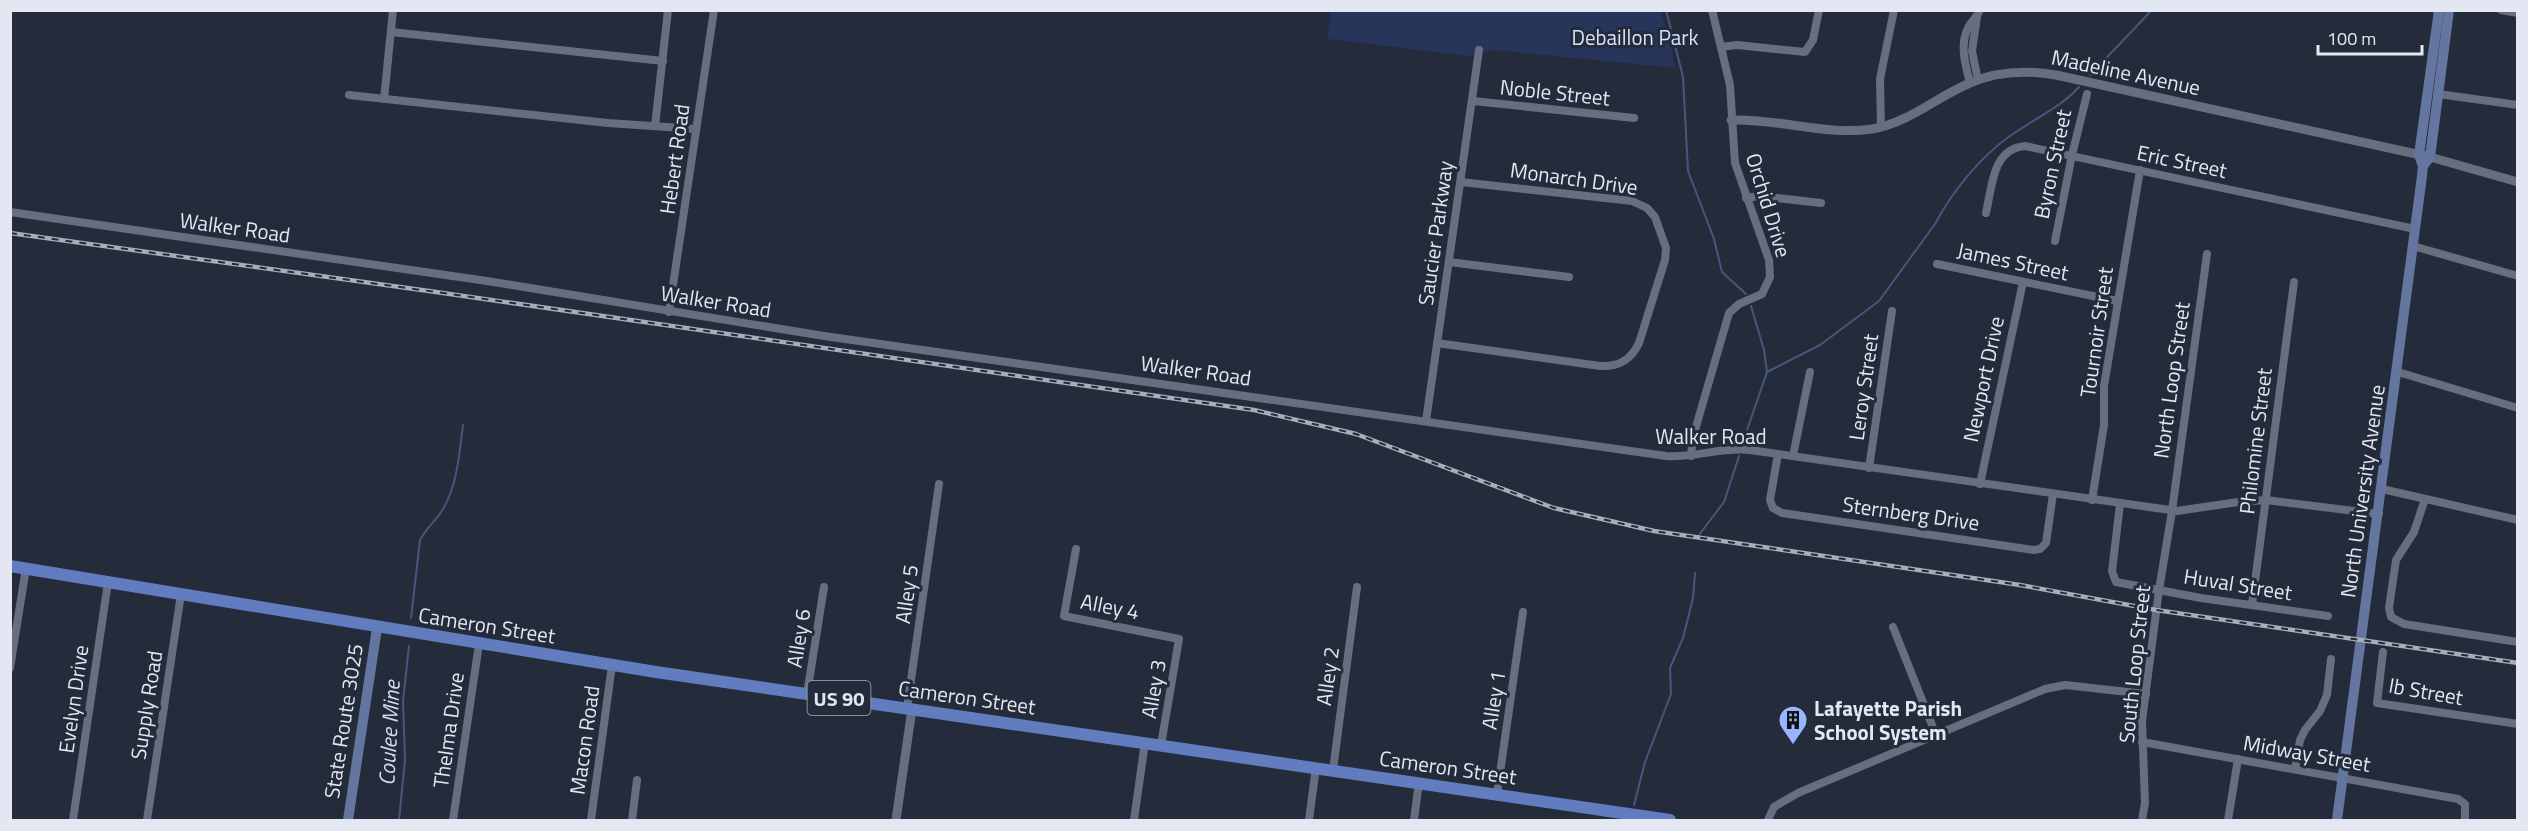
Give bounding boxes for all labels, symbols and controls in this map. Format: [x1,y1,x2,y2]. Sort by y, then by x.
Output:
scale bar [2318,18,2422,56]
park label: Debaillon Park [1571,21,1699,53]
text: 100 m [2327,25,2376,52]
street label: Madeline Avenue [2049,41,2203,103]
street label: Noble Street [1498,70,1612,114]
street label: Hebert Road [650,102,698,216]
street label: Byron Street [2025,106,2079,222]
street label: Eric Street [2134,136,2231,186]
street label: Orchid Drive [1738,149,1800,261]
street label: Monarch Drive [1508,153,1640,203]
street label: Saucier Parkway [1409,159,1461,307]
street label: Walker Road [178,203,292,251]
street label: James Street [1954,234,2072,289]
street label: Tournoir Street [2071,264,2121,399]
street label: Walker Road [658,276,774,326]
street label: North Loop Street [2144,299,2198,460]
street label: Newport Drive [1954,313,2012,445]
street label: Leroy Street [1840,331,1886,442]
street label: Walker Road [1139,346,1253,394]
street label: Philomine Street [2230,365,2280,516]
street label: North University Avenue [2331,382,2393,600]
street label: Walker Road [1655,420,1767,452]
street label: Sternberg Drive [1841,488,1981,538]
street label: Huval Street [2181,560,2295,608]
street label: Alley 5 [886,562,926,626]
street label: South Loop Street [2110,583,2158,745]
street label: Alley 4 [1078,585,1142,627]
street label: Cameron Street [416,598,558,652]
street label: Alley 6 [778,606,818,670]
street label: State Route 3025 [315,641,371,801]
street label: Evelyn Drive [50,643,96,755]
street label: Alley 2 [1307,644,1347,708]
street label: Supply Road [122,648,170,762]
street label: Alley 3 [1132,657,1174,721]
street label: Alley 1 [1473,668,1513,732]
street label: Ib Street [2386,669,2466,713]
street label: Thelma Drive [424,670,472,790]
street label: Cameron Street [896,672,1038,723]
water label: Coulee Mine [369,678,409,787]
road number: US 90 [808,681,870,715]
street label: Macon Road [561,683,607,797]
place label: Lafayette Parish School System [1814,692,1962,748]
building icon: Lafayette Parish School System [1777,704,1809,746]
street label: Midway Street [2241,726,2374,780]
street label: Cameron Street [1377,742,1519,793]

